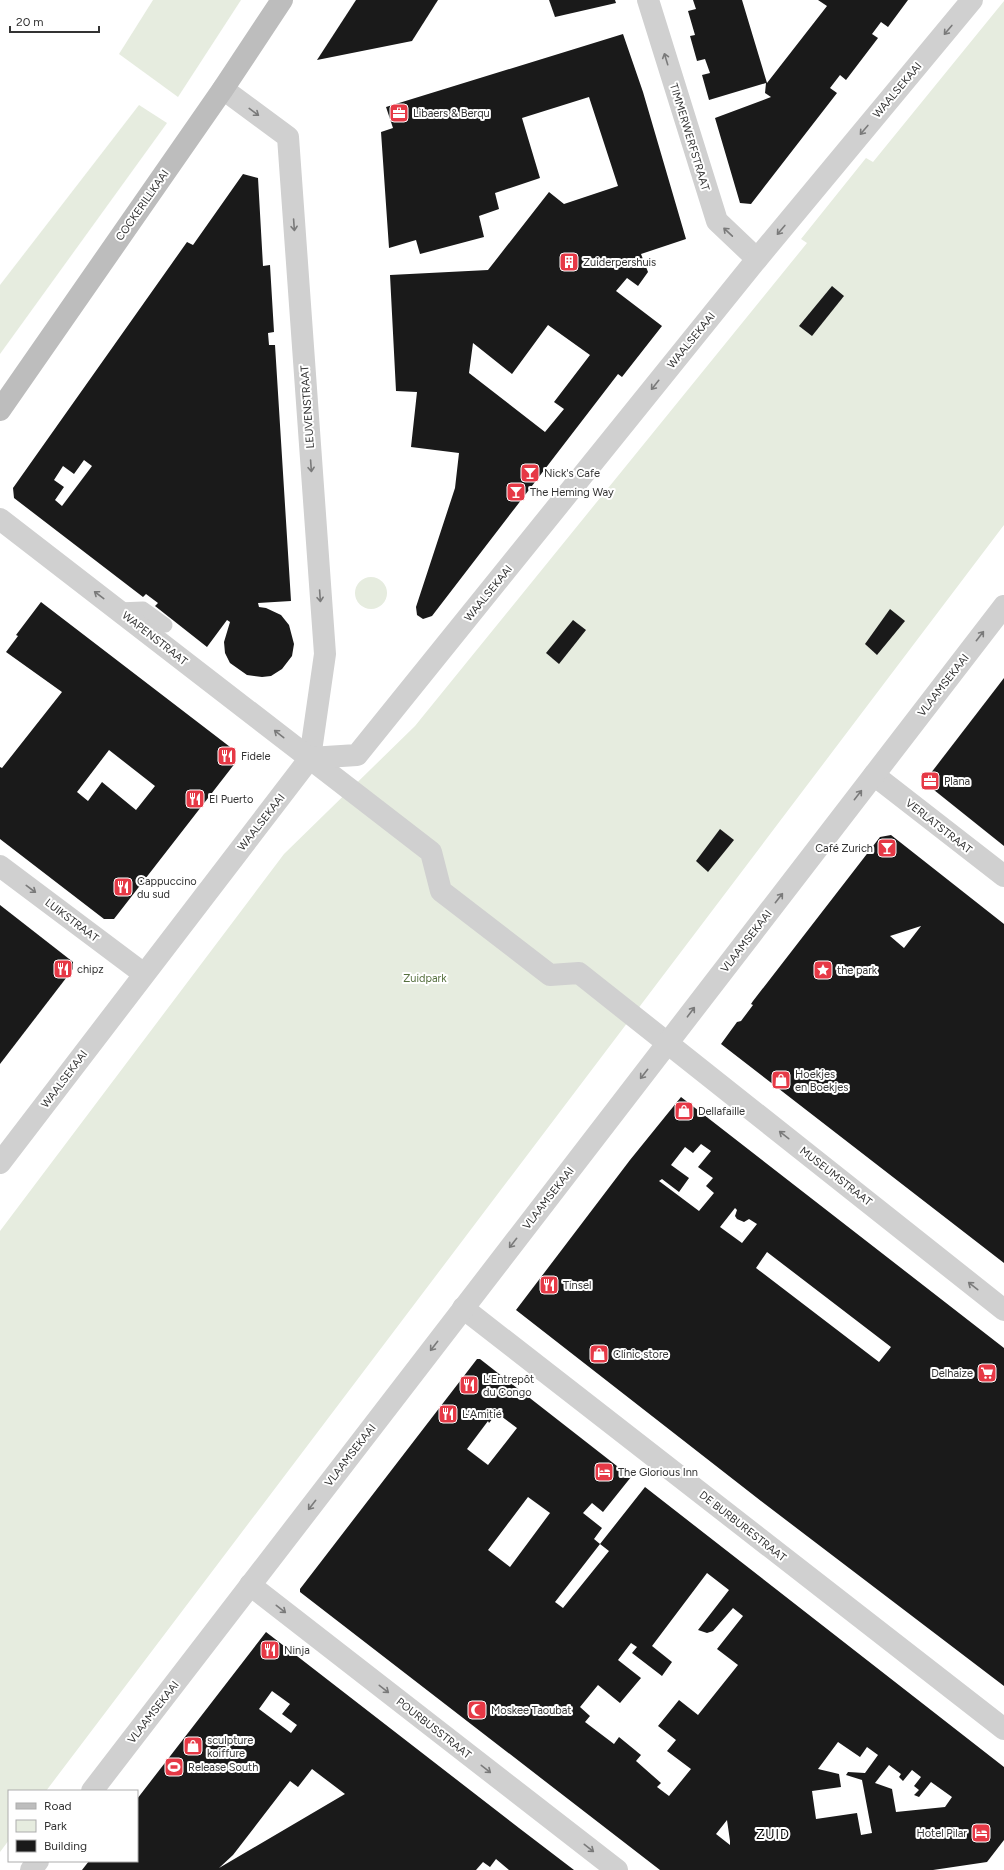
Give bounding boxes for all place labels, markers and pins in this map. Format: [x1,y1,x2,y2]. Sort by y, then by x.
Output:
office icon: Libaers & Berqu [388,102,410,124]
place label: Libaers & Berqu [413,107,490,120]
building icon: Zuiderpershuis [558,251,580,273]
place label: Zuiderpershuis [583,256,656,269]
bar icon: Nick's Cafe [519,462,541,484]
place label: Nick's Cafe [544,467,600,480]
bar icon: The Heming Way [505,481,527,503]
place label: The Heming Way [530,486,614,499]
restaurant icon: Fidele [216,745,238,767]
place label: Fidele [241,750,270,763]
office icon: Plana [919,770,941,792]
place label: Plana [944,775,970,788]
restaurant icon: El Puerto [184,788,206,810]
place label: El Puerto [209,793,253,806]
bar icon: Café Zurich [876,837,898,859]
place label: Café Zurich [815,842,873,855]
place label: Cappuccino du sud [137,875,197,901]
restaurant icon: Cappuccino du sud [112,876,134,898]
restaurant icon: chipz [52,958,74,980]
place icon: the park [812,959,834,981]
place label: chipz [77,963,104,976]
place label: the park [837,964,878,977]
place label: Hoekjes en Boekjes [795,1068,848,1094]
shop icon: Hoekjes en Boekjes [770,1069,792,1091]
shop icon: Dellafaille [673,1100,695,1122]
place label: Dellafaille [698,1105,745,1118]
restaurant icon: Tinsel [538,1274,560,1296]
place label: Tinsel [563,1279,591,1292]
shop icon: Clinic store [588,1343,610,1365]
place label: Clinic store [613,1348,669,1361]
supermarket icon: Delhaize [976,1362,998,1384]
place label: Delhaize [931,1367,973,1380]
place label: L’Entrepôt du Congo [483,1373,534,1399]
restaurant icon: L’Entrepôt du Congo [458,1374,480,1396]
restaurant icon: L’Amitié [437,1403,459,1425]
place label: L’Amitié [462,1408,502,1421]
hotel icon: The Glorious Inn [593,1461,615,1483]
place label: The Glorious Inn [618,1466,698,1479]
restaurant icon: Ninja [259,1639,281,1661]
place label: Ninja [284,1644,310,1657]
mosque icon: Moskee Taoubat [466,1699,488,1721]
place label: Moskee Taoubat [491,1704,572,1717]
place label: sculpture koiffure [207,1734,253,1760]
shop icon: sculpture koiffure [182,1735,204,1757]
sports icon: Release South [163,1756,185,1778]
place label: Release South [188,1761,258,1774]
hotel icon: Hotel Pilar [970,1822,992,1844]
place label: Hotel Pilar [916,1827,967,1840]

